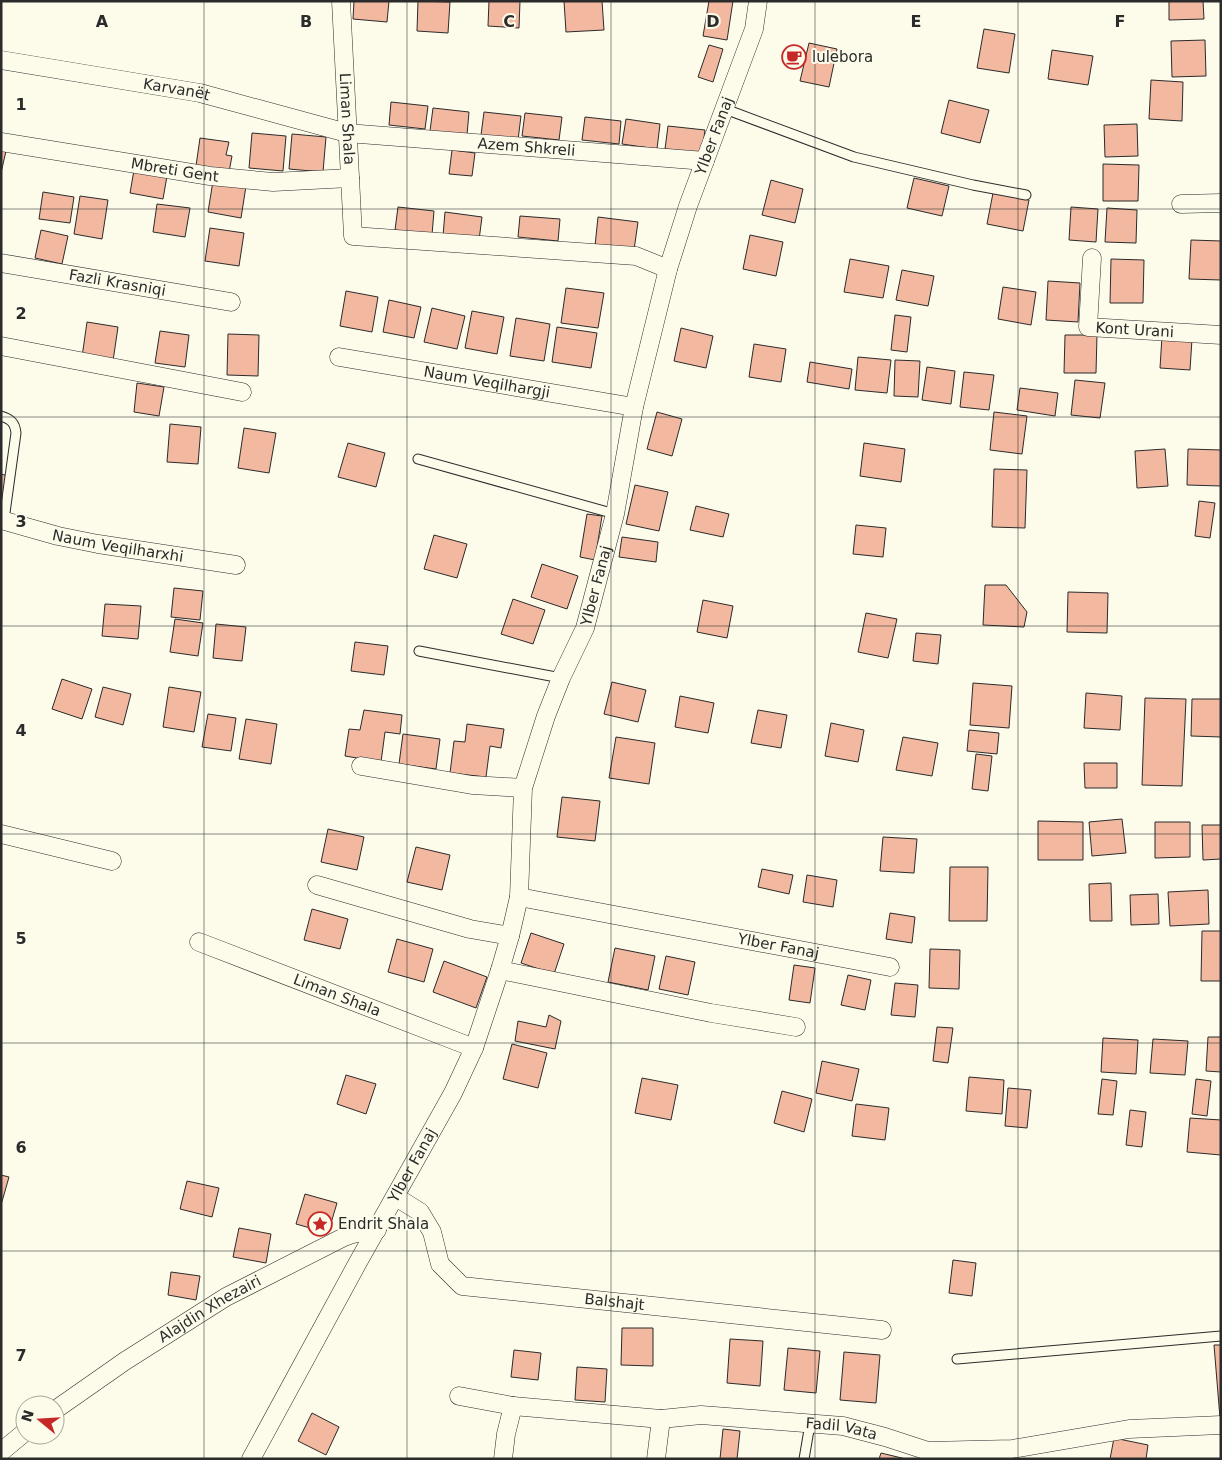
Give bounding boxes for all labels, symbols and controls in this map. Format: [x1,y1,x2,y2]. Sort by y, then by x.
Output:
text: A [96,12,109,31]
text: B [300,12,312,31]
text: C [503,12,515,31]
text: D [706,12,720,31]
text: E [911,12,921,31]
text: F [1115,12,1125,31]
cafe icon: lulebora [781,44,807,70]
place label: lulebora [812,48,873,66]
street label: Liman Shala [336,72,358,165]
street label: Karvanët [142,75,212,104]
street label: Ylber Fanaj [691,94,737,179]
text: 1 [15,95,27,114]
street label: Azem Shkreli [477,134,576,160]
street label: Mbreti Gent [130,154,220,186]
street label: Fazli Krasniqi [68,266,167,300]
text: 2 [15,304,27,323]
street label: Kont Urani [1095,318,1175,341]
street label: Naum Veqilhargji [422,362,552,402]
text: 3 [15,512,27,531]
street label: Naum Veqilharxhi [51,526,185,566]
street label: Ylber Fanaj [577,544,615,629]
text: 4 [15,721,27,740]
text: 5 [15,929,27,948]
street label: Ylber Fanaj [735,929,821,962]
street label: Liman Shala [291,970,383,1020]
street label: Ylber Fanaj [384,1125,440,1207]
text: 6 [15,1138,27,1157]
place icon: Endrit Shala [307,1211,333,1237]
place label: Endrit Shala [338,1215,429,1233]
street label: Alajdin Xhezairi [155,1272,264,1346]
street label: Balshajt [584,1290,645,1314]
text: 7 [15,1346,27,1365]
north arrow [15,1395,65,1445]
text: N [18,1408,37,1424]
street label: Fadil Vata [805,1414,879,1444]

